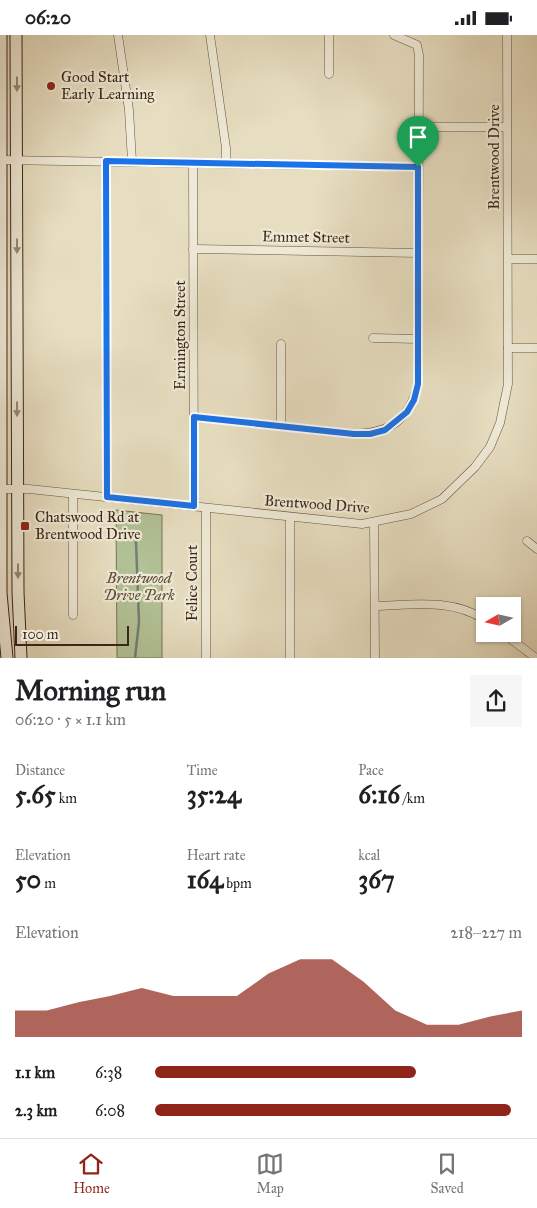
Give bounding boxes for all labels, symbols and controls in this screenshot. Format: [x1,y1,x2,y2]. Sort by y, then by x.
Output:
text: 06:20 [25,6,71,29]
place label: Good Start Early Learning [61,68,155,103]
one-way arrow [13,76,21,92]
marker: Good Start Early Learning [45,80,57,92]
street label: Brentwood Drive [485,104,503,210]
pin [397,116,439,167]
icon: arrive [404,123,432,151]
street label: Emmet Street [262,227,351,247]
one-way arrow [13,238,21,254]
street label: Ermington Street [171,279,189,390]
one-way arrow [13,401,21,417]
street label: Brentwood Drive [264,491,370,517]
place label: Chatswood Rd at Brentwood Drive [35,508,141,543]
marker: Chatswood Rd at Brentwood Drive [19,520,31,532]
street label: Felice Court [183,544,201,621]
one-way arrow [14,563,22,579]
park label: Brentwood Drive Park [103,569,175,604]
north arrow [476,597,521,643]
map controls [476,597,521,642]
scale bar [15,623,129,646]
text: 100 m [22,626,59,643]
text: Morning run [15,673,166,708]
button: share [470,675,522,727]
text: 06:20 · 5 × 1.1 km [15,710,126,729]
text: Distance [15,762,65,779]
text: Time [187,762,218,779]
text: Pace [358,762,384,779]
text: 5.65 [15,779,56,810]
text: 35:24 [187,779,241,810]
text: 6:16 [358,779,400,810]
text: km [56,790,77,807]
text: /km [400,790,425,807]
text: Elevation [15,847,71,864]
text: Heart rate [187,847,246,864]
text: kcal [358,847,380,864]
text: 50 [15,864,41,895]
text: 164 [187,864,223,895]
text: 367 [358,864,395,895]
text: m [41,875,56,892]
text: bpm [223,875,252,892]
text: Elevation [15,923,79,942]
text: 218–227 m [450,923,522,942]
text: 1.1 km [15,1063,55,1082]
text: 6:38 [95,1063,122,1082]
text: 2.3 km [15,1101,57,1120]
text: 6:08 [95,1101,125,1120]
tab: Home [73,1150,110,1197]
tab: Map [256,1150,284,1197]
tab: Saved [431,1150,464,1197]

